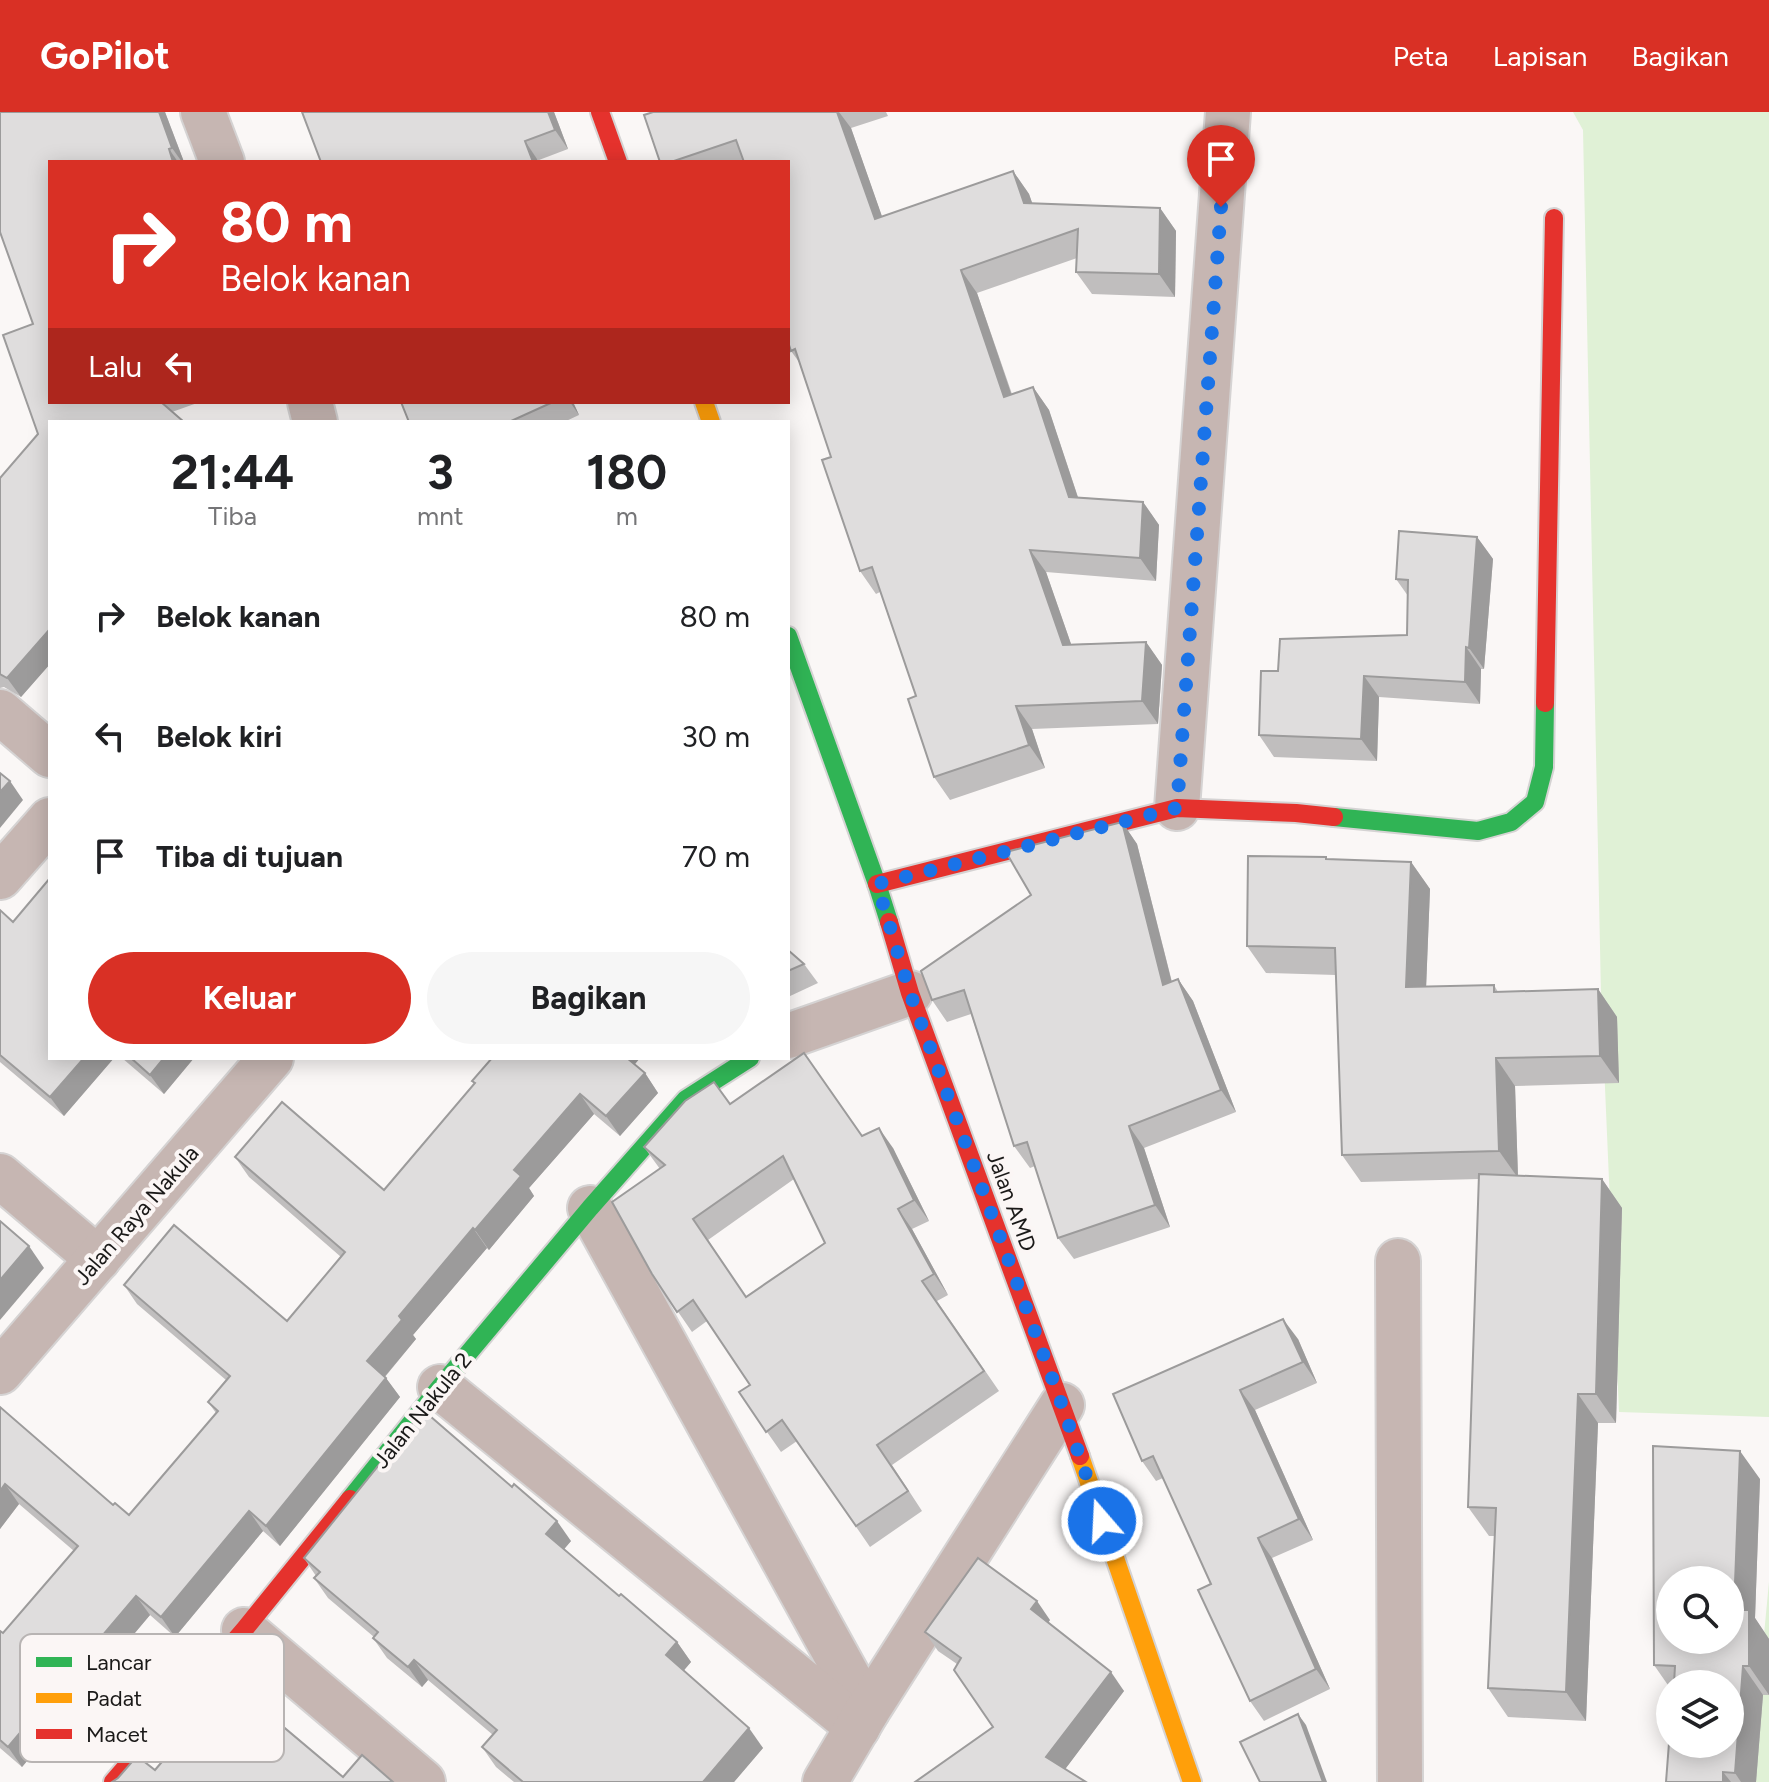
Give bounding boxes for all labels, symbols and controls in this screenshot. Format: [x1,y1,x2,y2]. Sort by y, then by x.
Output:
text: GoPilot [40,33,170,79]
text: Peta [1393,39,1449,73]
text: Lapisan [1493,39,1587,73]
text: Bagikan [1631,39,1729,73]
pin [1187,125,1255,207]
icon: arrive [1199,137,1243,181]
text: 80 m [220,189,353,256]
icon: right [88,192,192,296]
text: Belok kanan [220,257,411,300]
icon: left [158,344,202,388]
text: Lalu [88,348,142,385]
text: 21:44 [171,443,294,501]
text: 3 [427,443,454,501]
text: 180 [586,443,667,501]
text: Tiba [208,500,257,532]
text: mnt [417,500,463,532]
text: m [616,500,638,532]
icon: right [88,594,132,638]
text: Belok kanan [156,598,321,635]
text: 80 m [679,598,750,635]
icon: left [88,714,132,758]
text: Belok kiri [156,718,282,755]
text: 30 m [682,718,750,755]
icon: arrive [88,834,132,878]
text: Tiba di tujuan [156,838,343,875]
text: 70 m [682,838,750,875]
button: Keluar [88,952,411,1044]
button: Bagikan [427,952,750,1044]
street label: Jalan Raya Nakula [68,1140,204,1291]
street label: Jalan AMD [981,1147,1042,1255]
street label: Jalan Nakula 2 [367,1347,477,1474]
position arrow [1060,1479,1144,1563]
map controls [1656,1566,1744,1758]
button: search [1656,1566,1744,1654]
legend [20,1634,284,1762]
text: Lancar [86,1649,152,1676]
button: layers [1656,1670,1744,1758]
text: Padat [86,1685,142,1712]
text: Macet [86,1721,148,1748]

